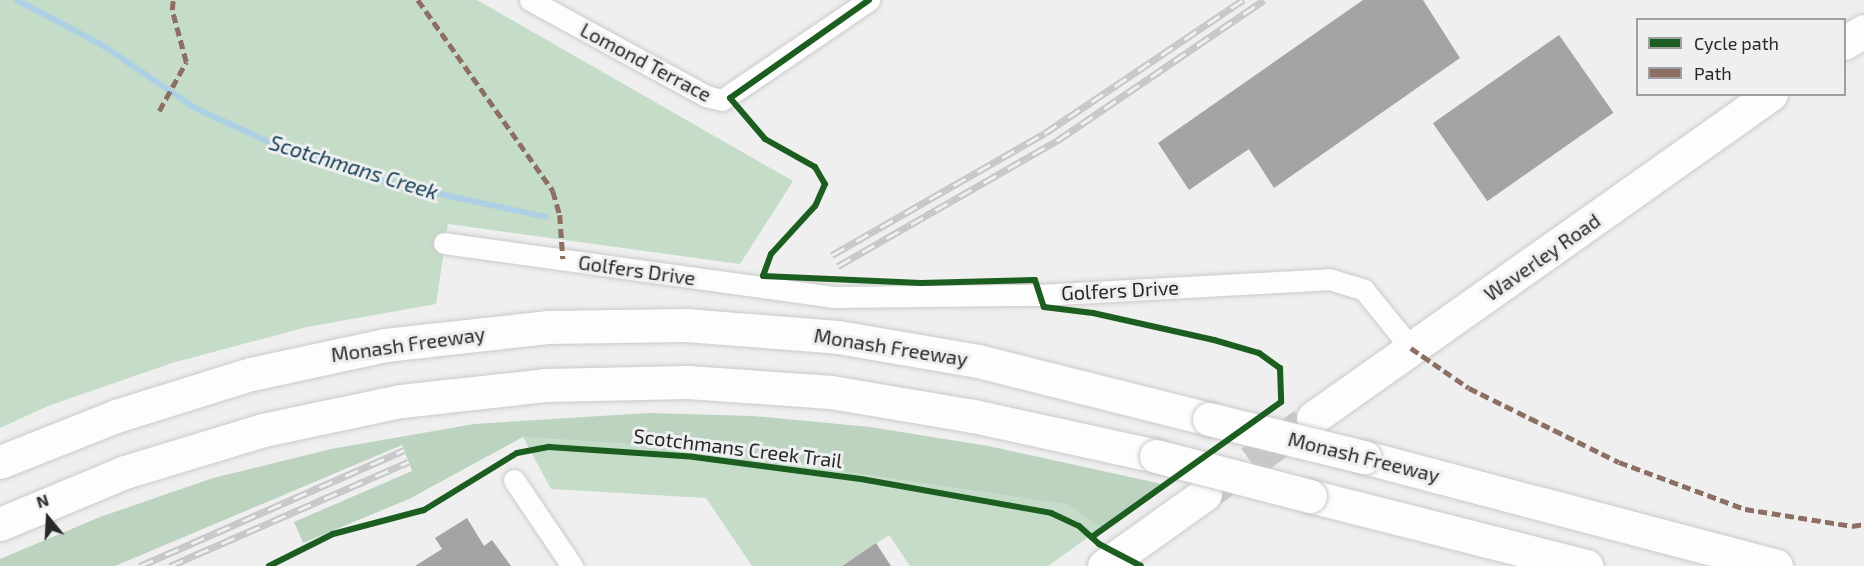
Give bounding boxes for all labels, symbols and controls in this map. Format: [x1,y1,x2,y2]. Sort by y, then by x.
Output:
street label: Lomond Terrace [576,17,716,107]
legend [1636,18,1846,96]
text: Cycle path [1694,32,1779,54]
text: Path [1694,62,1732,84]
water label: Scotchmans Creek [267,129,441,205]
street label: Waverley Road [1479,208,1605,306]
street label: Golfers Drive [577,250,697,290]
street label: Golfers Drive [1060,275,1180,305]
street label: Monash Freeway [329,321,487,367]
street label: Monash Freeway [812,323,970,371]
street label: Scotchmans Creek Trail [632,423,844,473]
street label: Monash Freeway [1286,427,1442,487]
north arrow [18,488,78,548]
text: N [34,490,51,511]

